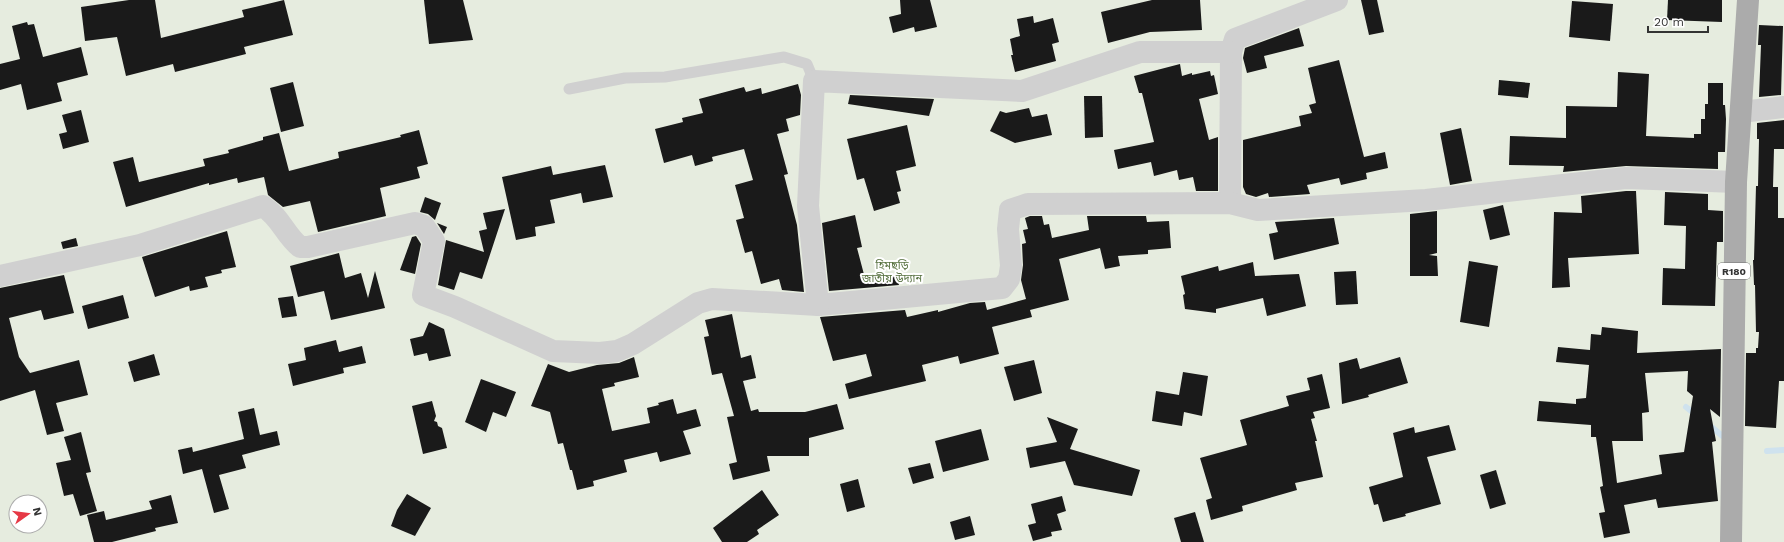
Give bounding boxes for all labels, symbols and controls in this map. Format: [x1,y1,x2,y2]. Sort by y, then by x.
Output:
scale bar [1648,8,1708,34]
text: 20 m [1654,15,1684,29]
park label: হিমছড়ি জাতীয় উদ্যান [861,259,922,285]
road number: R180 [1718,263,1750,279]
north arrow [8,494,48,534]
text: N [30,506,45,517]

